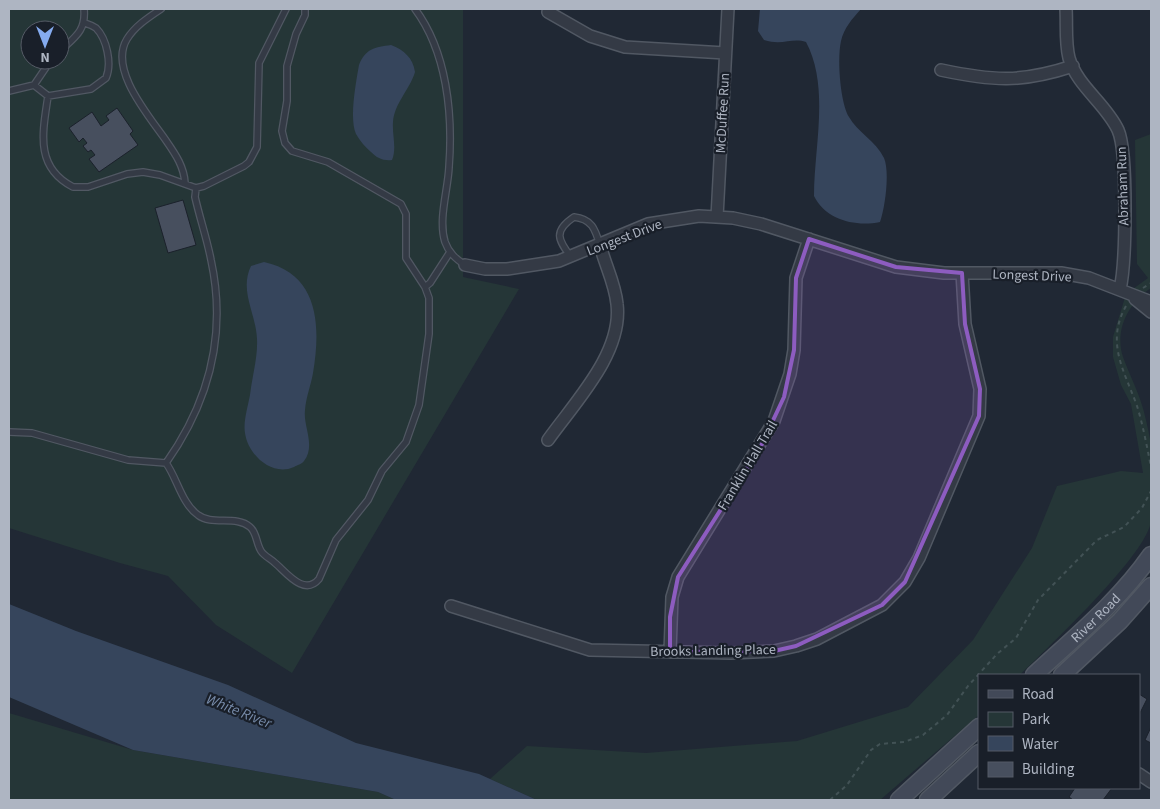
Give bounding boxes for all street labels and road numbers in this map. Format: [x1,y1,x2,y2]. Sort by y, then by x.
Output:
street label: McDuffee Run [711,72,735,154]
street label: Abraham Run [1112,146,1134,226]
street label: Longest Drive [584,214,665,261]
street label: Longest Drive [992,265,1072,287]
street label: Franklin Hall Trail [713,416,783,514]
street label: River Road [1067,590,1126,648]
street label: Brooks Landing Place [650,640,776,662]

